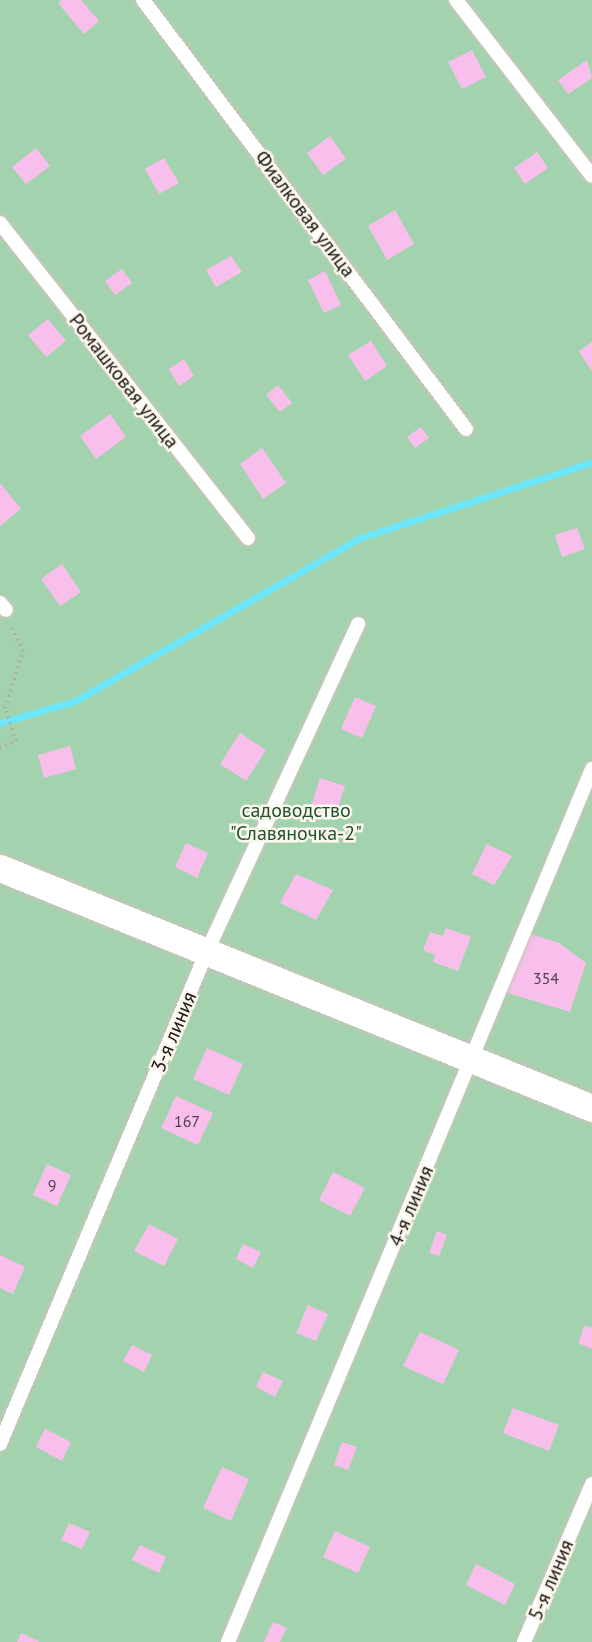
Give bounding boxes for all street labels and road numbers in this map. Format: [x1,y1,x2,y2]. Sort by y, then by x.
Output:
street label: Фиалковая улица [250,146,360,282]
street label: Ромашковая улица [64,309,184,453]
street label: 3-я линия [146,988,202,1076]
street label: 4-я линия [383,1162,439,1250]
street label: 5-я линия [523,1536,579,1624]

